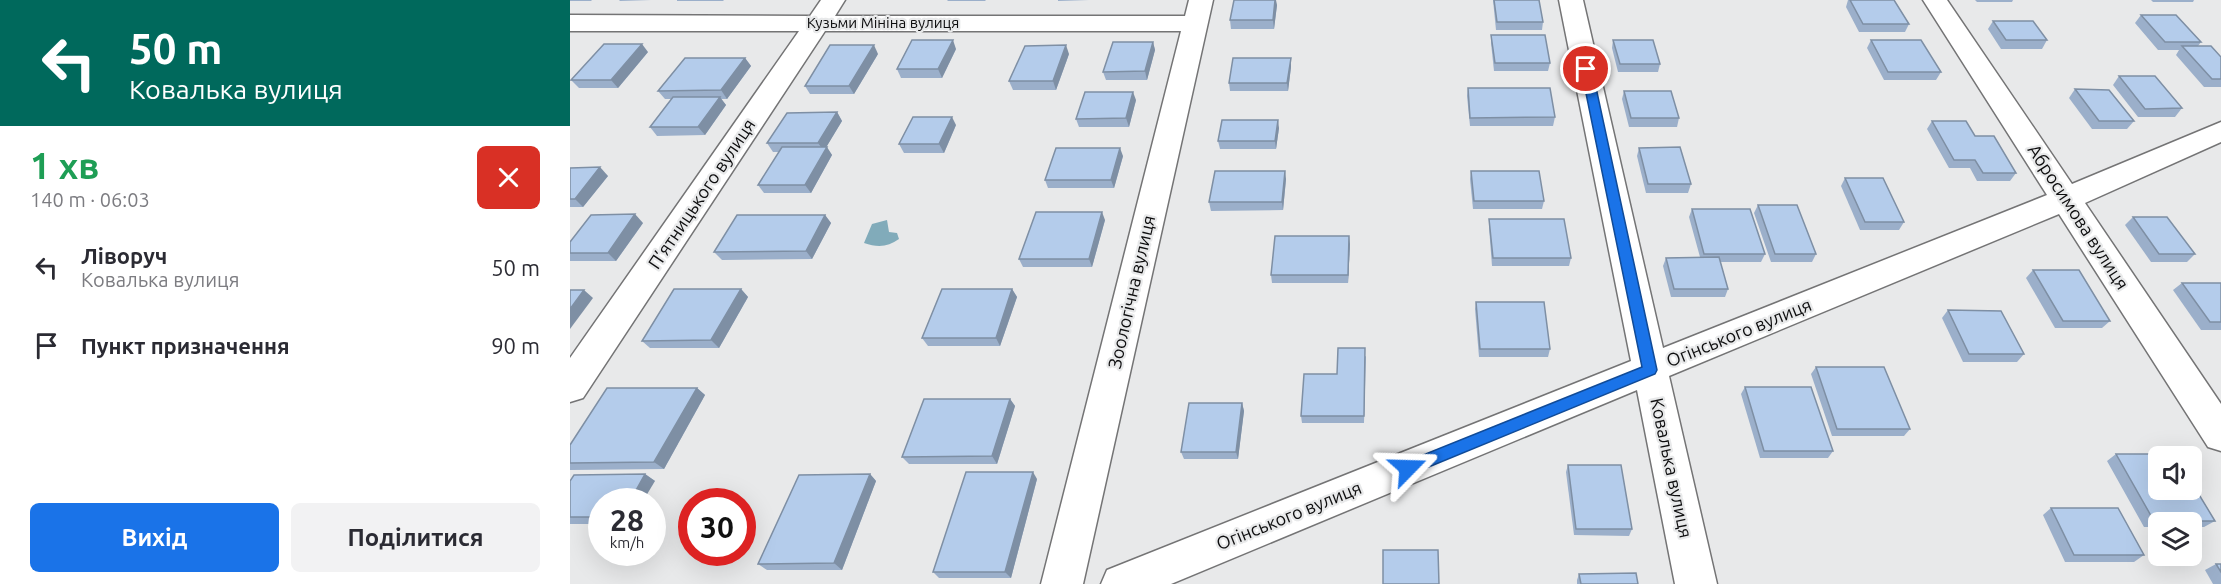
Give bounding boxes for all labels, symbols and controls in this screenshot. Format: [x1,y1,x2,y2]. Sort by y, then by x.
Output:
street label: Кузьми Мініна вулиця [807,14,959,31]
icon: left [30,24,108,102]
text: 50 m [129,25,223,72]
pin [1560,43,1611,94]
icon: arrive [1569,52,1602,85]
text: Ковалька вулиця [129,74,343,104]
street label: П’ятницького вулиця [644,115,759,272]
street label: Абросимова вулиця [2024,140,2133,293]
text: 1 хв [30,145,99,186]
button: close [477,146,540,209]
text: 140 m · 06:03 [30,188,150,211]
street label: Зоологічна вулиця [1104,213,1158,370]
text: Ліворуч [81,243,167,268]
icon: left [30,251,63,284]
text: 50 m [491,255,540,280]
text: Ковалька вулиця [81,268,239,291]
street label: Огінського вулиця [1663,294,1814,370]
icon: arrive [30,329,63,362]
text: Пункт призначення [81,333,290,358]
text: 90 m [491,333,540,358]
street label: Ковалька вулиця [1647,396,1697,540]
position arrow [1376,436,1440,500]
map controls [2148,446,2202,566]
button: sound [2148,446,2202,500]
street label: Огінського вулиця [1213,477,1364,553]
speed limit sign: 30 [678,488,756,566]
button: Вихід [30,503,279,572]
button: Поділитися [291,503,540,572]
text: 28 [610,503,644,537]
button: layers [2148,512,2202,566]
text: km/h [610,534,644,551]

